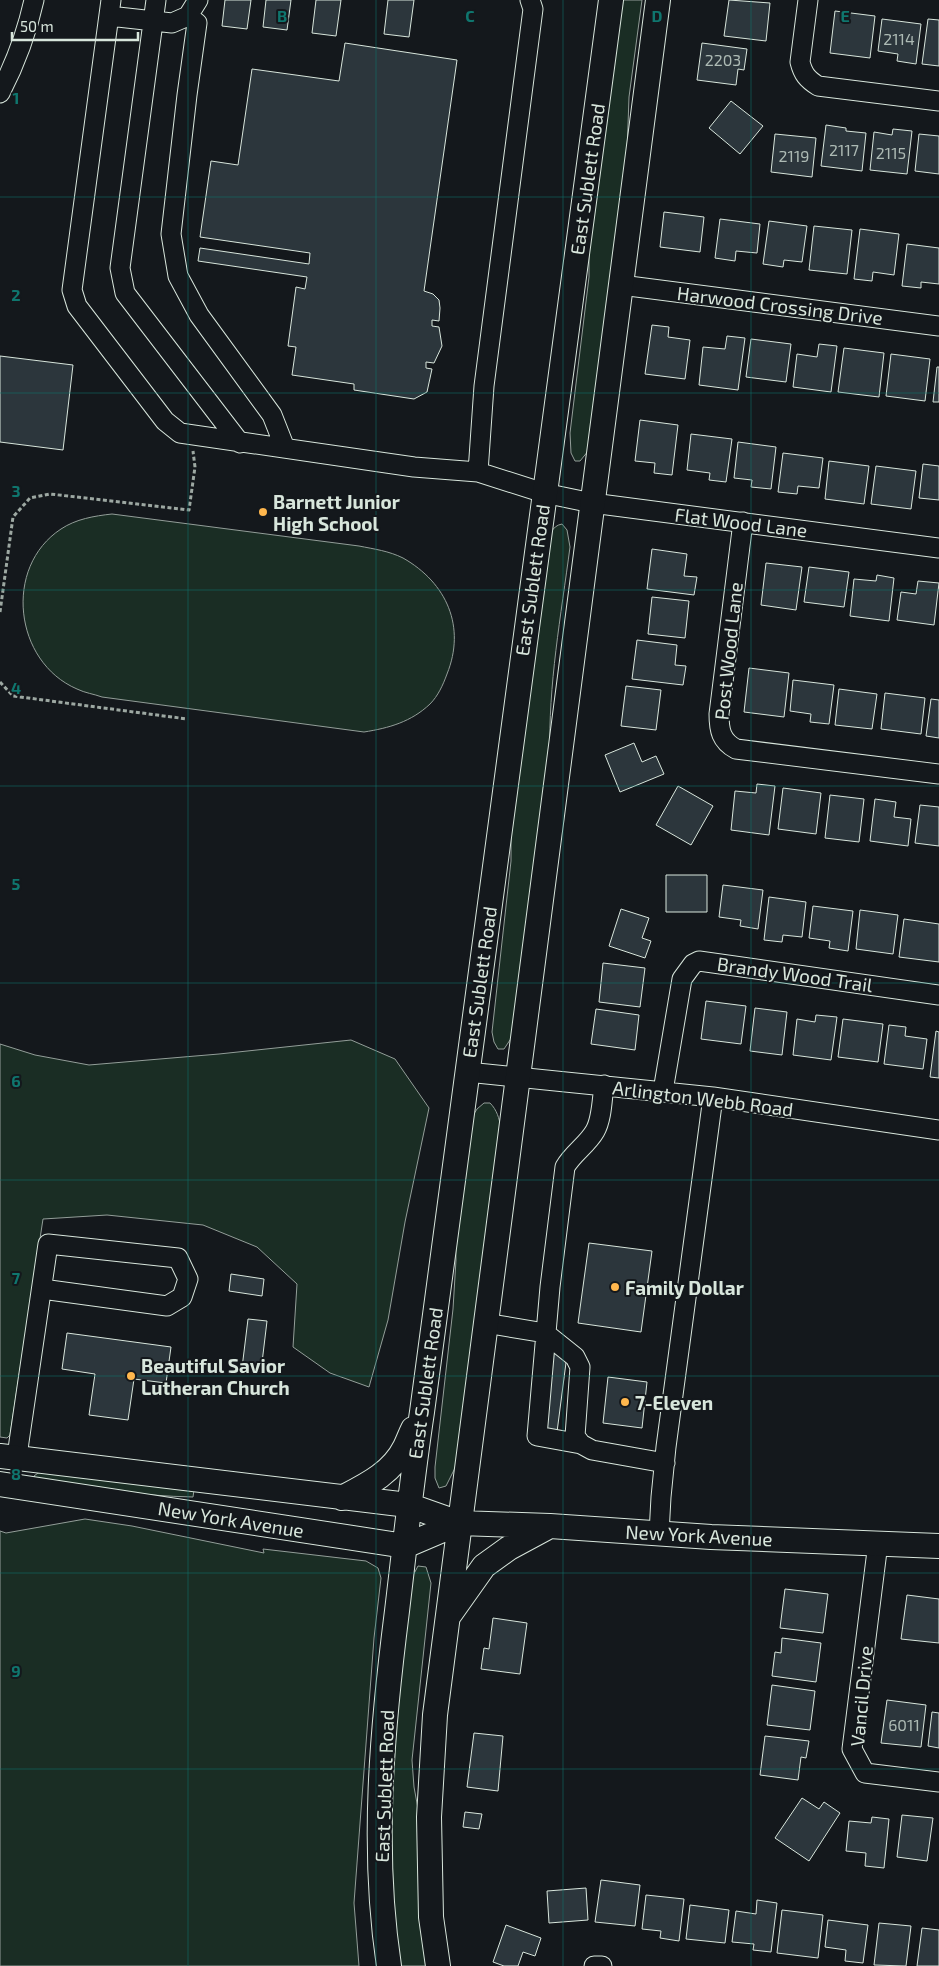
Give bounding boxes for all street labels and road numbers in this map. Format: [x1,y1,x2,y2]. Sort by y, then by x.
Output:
street label: East Sublett Road [565,102,609,256]
street label: Harwood Crossing Drive [676,281,884,329]
street label: Flat Wood Lane [673,502,809,542]
street label: East Sublett Road [510,503,554,657]
street label: Post Wood Lane [709,581,747,721]
street label: East Sublett Road [457,905,501,1059]
street label: Brandy Wood Trail [716,952,875,996]
street label: Arlington Webb Road [611,1075,795,1121]
street label: East Sublett Road [403,1306,447,1460]
street label: New York Avenue [156,1496,306,1542]
street label: New York Avenue [625,1520,773,1550]
street label: Vancil Drive [845,1645,877,1747]
street label: East Sublett Road [370,1709,398,1863]

